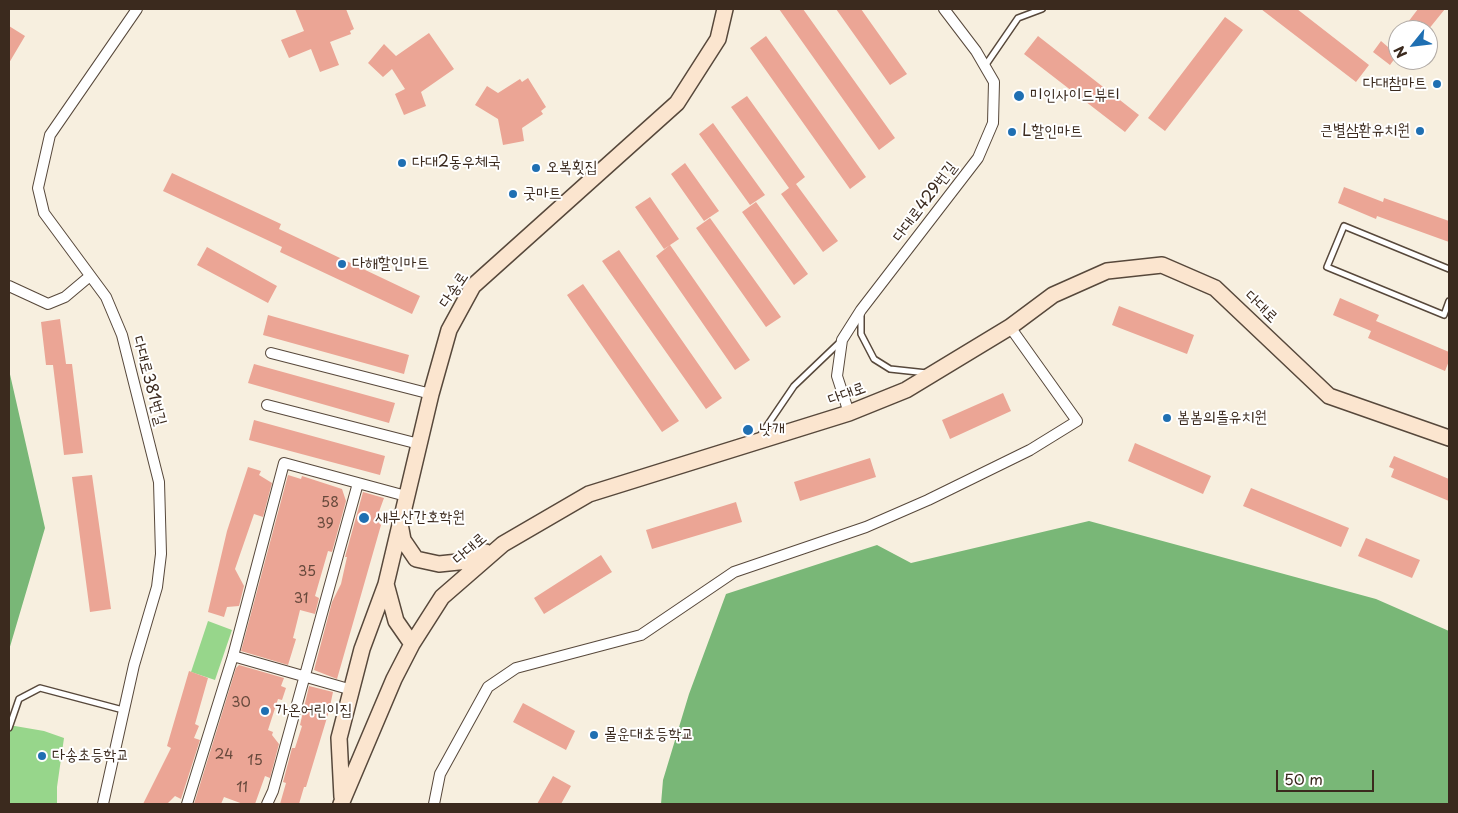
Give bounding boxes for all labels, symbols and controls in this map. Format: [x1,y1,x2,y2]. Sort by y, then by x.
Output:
north arrow [1388,20,1438,70]
text: N [1388,42,1412,62]
place label: 다대참마트 [1363,74,1427,94]
marker: 다대참마트 [1431,78,1443,90]
place label: 미인사이드뷰티 [1030,86,1120,106]
marker: 미인사이드뷰티 [1012,89,1026,103]
place label: 큰별삼환유치원 [1320,121,1410,141]
place label: L할인마트 [1022,122,1083,142]
marker: 큰별삼환유치원 [1414,125,1426,137]
marker: L할인마트 [1006,126,1018,138]
place label: 다대2동우체국 [412,153,501,173]
marker: 다대2동우체국 [396,157,408,169]
place label: 오복횟집 [546,158,598,178]
street label: 다대로429번길 [889,158,961,246]
marker: 오복횟집 [530,162,542,174]
place label: 굿마트 [523,184,562,204]
marker: 굿마트 [507,188,519,200]
place label: 다해할인마트 [352,254,429,274]
marker: 다해할인마트 [336,258,348,270]
street label: 다송로 [435,269,473,311]
street label: 다대로 [1240,287,1282,327]
street label: 다대로381번길 [128,334,170,428]
street label: 다대로 [826,378,868,410]
place label: 봄봄의뜰유치원 [1177,408,1267,428]
marker: 봄봄의뜰유치원 [1161,412,1173,424]
place label: 낫개 [759,420,785,440]
marker: 낫개 [741,423,755,437]
house number: 58 [321,495,339,511]
place label: 새부산간호학원 [375,508,465,528]
marker: 새부산간호학원 [357,511,371,525]
house number: 39 [316,516,334,532]
street label: 다대로 [449,529,491,569]
house number: 35 [298,564,316,580]
house number: 31 [294,591,308,607]
house number: 30 [231,695,251,711]
place label: 가온어린이집 [275,701,352,721]
marker: 가온어린이집 [259,705,271,717]
place label: 몰운대초등학교 [604,725,694,745]
marker: 몰운대초등학교 [588,729,600,741]
place label: 다송초등학교 [52,746,129,766]
house number: 24 [215,747,233,763]
marker: 다송초등학교 [36,750,48,762]
house number: 15 [247,753,263,769]
scale bar [1278,760,1376,792]
text: 50 m [1284,767,1323,790]
house number: 11 [236,780,248,796]

